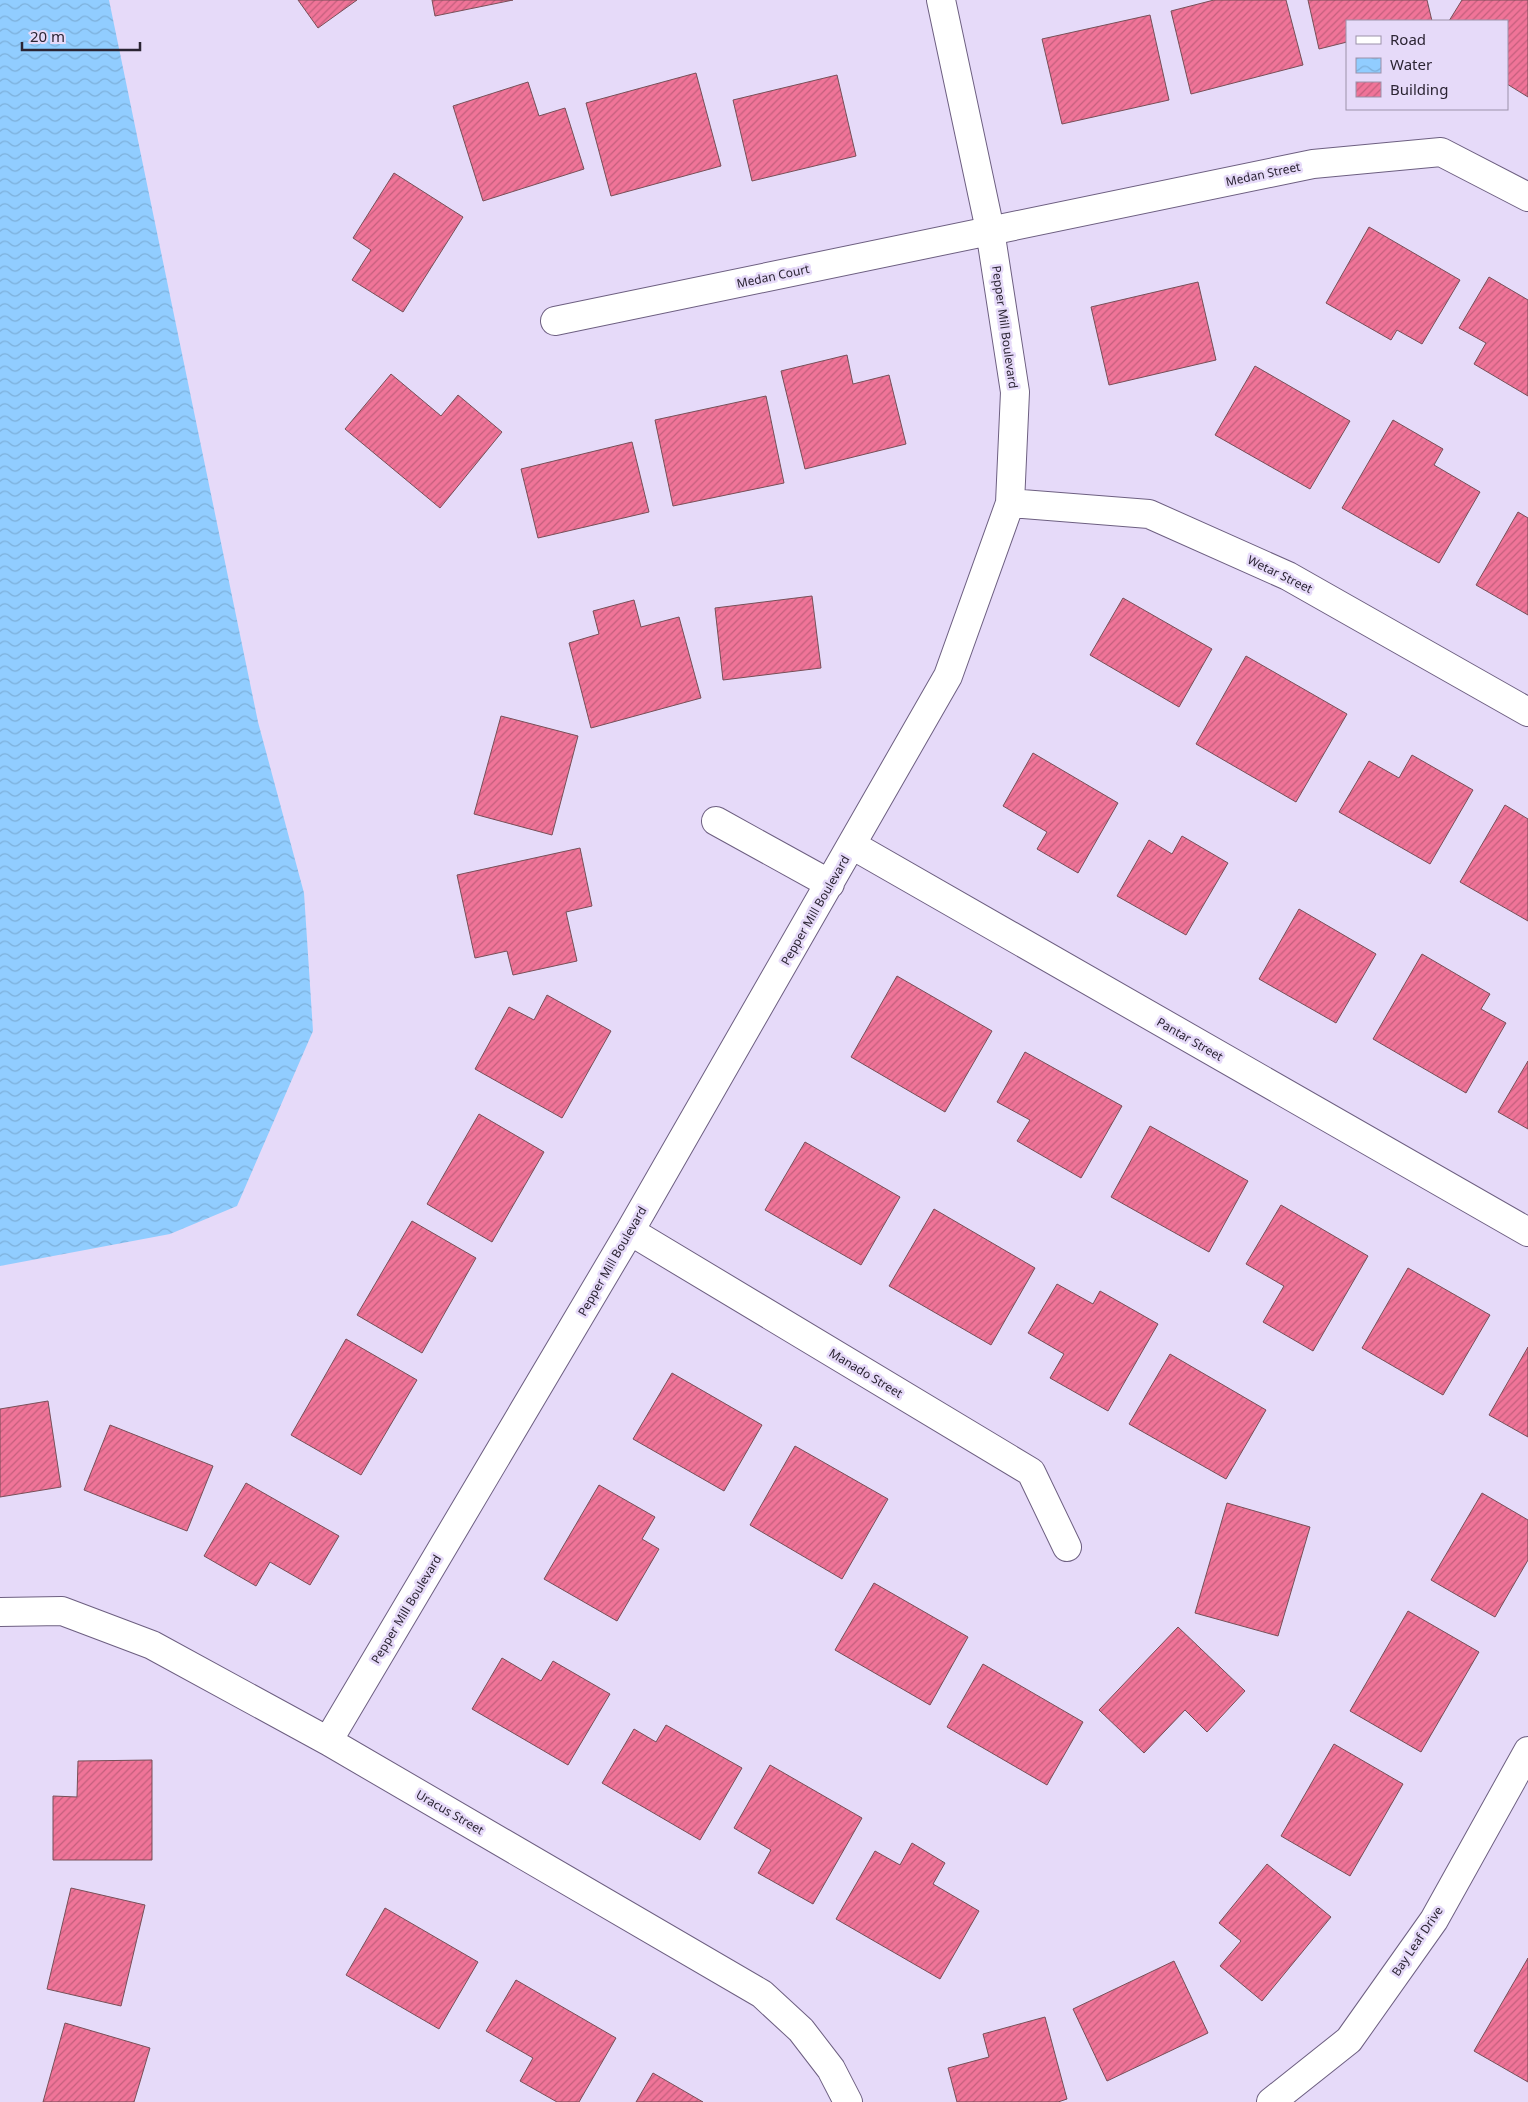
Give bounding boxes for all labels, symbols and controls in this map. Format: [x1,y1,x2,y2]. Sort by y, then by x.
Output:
scale bar [22,20,140,52]
legend [1346,20,1508,110]
text: 20 m [30,26,65,46]
text: Road [1390,29,1426,49]
text: Water [1390,54,1432,74]
text: Building [1390,79,1448,99]
street label: Medan Street [1224,158,1302,190]
street label: Medan Court [735,260,812,292]
street label: Pepper Mill Boulevard [988,264,1022,390]
street label: Wetar Street [1245,551,1316,597]
street label: Pepper Mill Boulevard [777,852,853,968]
street label: Pantar Street [1154,1013,1227,1065]
street label: Pepper Mill Boulevard [574,1203,650,1319]
street label: Manado Street [826,1344,907,1402]
street label: Pepper Mill Boulevard [367,1551,445,1667]
street label: Uracus Street [413,1786,488,1839]
street label: Bay Leaf Drive [1387,1903,1447,1979]

